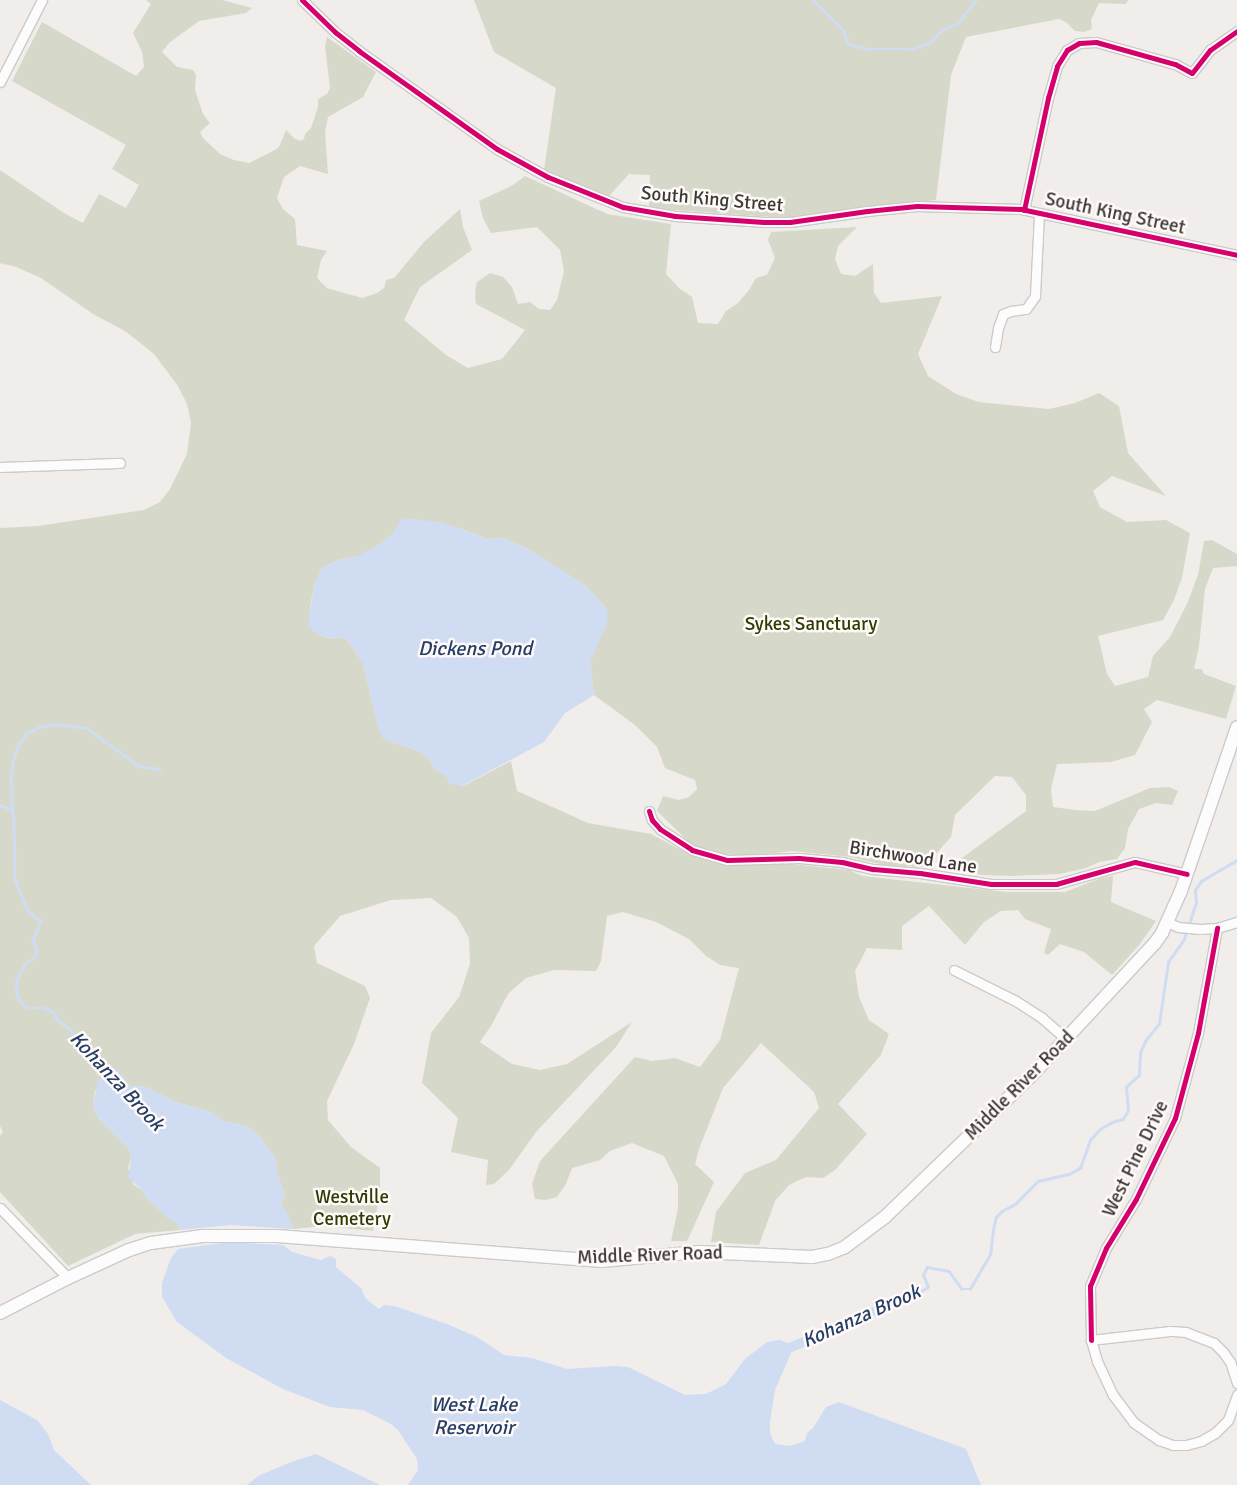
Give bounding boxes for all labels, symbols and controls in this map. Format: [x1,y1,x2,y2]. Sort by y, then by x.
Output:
street label: South King Street [640,182,784,218]
street label: South King Street [1043,188,1187,240]
park label: Sykes Sanctuary [745,614,877,636]
water label: Dickens Pond [418,636,532,660]
street label: Birchwood Lane [848,837,978,879]
water label: Kohanza Brook [65,1026,169,1136]
street label: Middle River Road [960,1026,1080,1146]
street label: West Pine Drive [1098,1097,1174,1221]
park label: Westville Cemetery [313,1187,391,1231]
street label: Middle River Road [577,1242,723,1270]
water label: Kohanza Brook [798,1279,924,1353]
water label: West Lake Reservoir [431,1393,517,1440]

